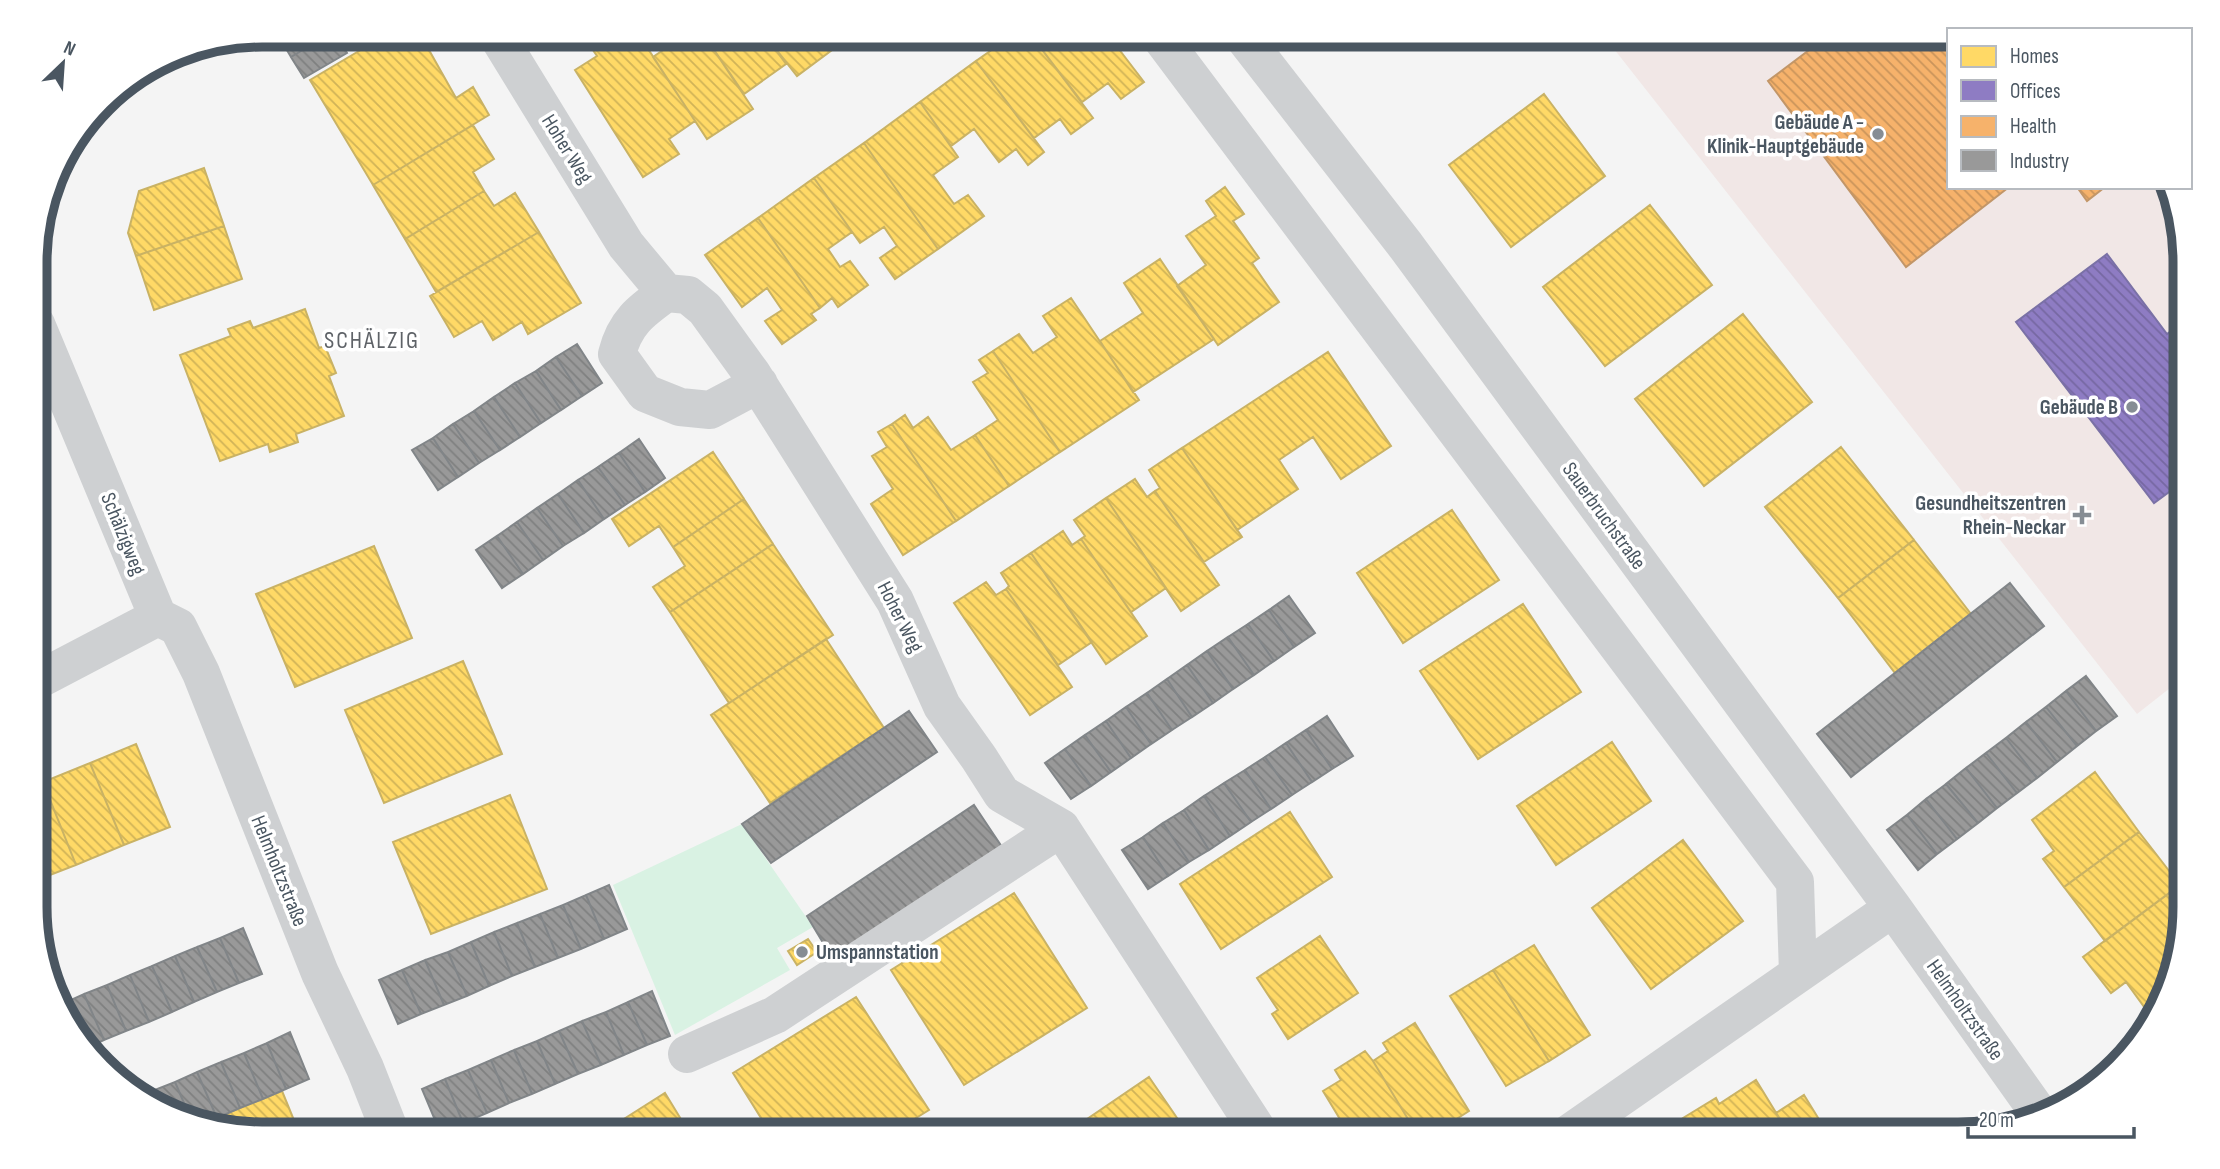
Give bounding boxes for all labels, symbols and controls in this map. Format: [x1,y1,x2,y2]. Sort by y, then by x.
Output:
north arrow [28,28,98,98]
legend [1947,28,2192,189]
text: N [60,36,79,62]
text: Homes [2010,44,2059,69]
text: Offices [2010,79,2061,104]
street label: Hoher Weg [536,110,598,188]
place label: Gebäude A - Klinik-Hauptgebäude [1707,110,1864,159]
text: Health [2010,114,2057,139]
marker: Gebäude A - Klinik-Hauptgebäude [1870,126,1886,142]
text: Industry [2010,149,2069,174]
district label: SCHÄLZIG [324,326,420,355]
place label: Gebäude B [2040,395,2118,420]
marker: Gebäude B [2124,399,2140,415]
street label: Sauerbruchstraße [1557,458,1651,574]
street label: Schälzigweg [95,489,151,579]
place label: Gesundheitszentren Rhein-Neckar [1915,491,2067,540]
marker: Gesundheitszentren Rhein-Neckar [2072,505,2092,525]
street label: Hoher Weg [872,577,928,657]
street label: Helmholtzstraße [245,812,313,930]
place label: Umspannstation [816,940,939,965]
marker: Umspannstation [794,944,810,960]
street label: Helmholtzstraße [1921,955,2009,1065]
scale bar [1968,1096,2134,1140]
text: 20 m [1979,1108,2014,1133]

